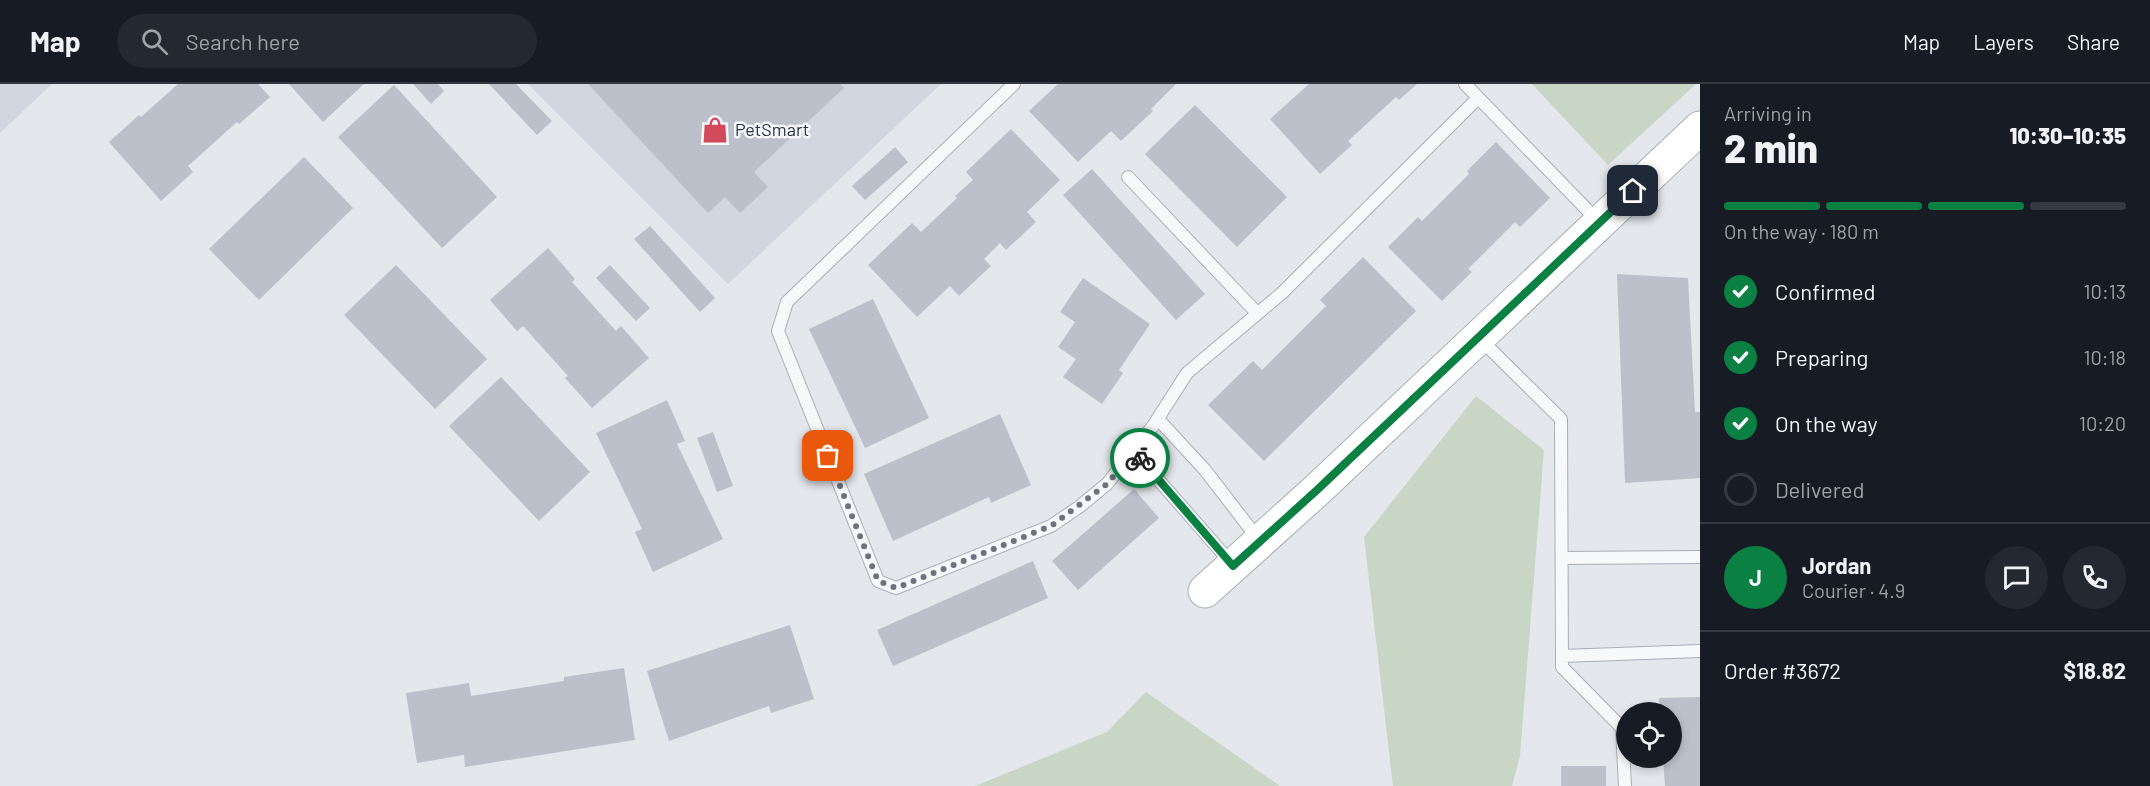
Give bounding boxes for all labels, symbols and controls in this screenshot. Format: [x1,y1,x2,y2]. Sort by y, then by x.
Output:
search box [117,14,537,68]
text: Map [30,24,81,58]
icon: search [138,25,171,58]
text: Search here [186,28,300,54]
text: Map [1903,29,1940,54]
text: Layers [1973,29,2034,54]
text: Share [2067,29,2120,54]
text: Arriving in [1724,101,1812,125]
shop icon: PetSmart [700,115,730,145]
place label: PetSmart [735,118,809,140]
text: 10:30–10:35 [2009,122,2126,148]
text: 2 min [1724,124,1818,171]
pin [1607,165,1658,216]
icon: home [1616,174,1649,207]
text: On the way · 180 m [1724,219,1879,243]
icon: check [1724,275,1757,308]
text: Confirmed [1775,278,1875,304]
text: 10:13 [2084,279,2126,303]
icon: check [1724,341,1757,374]
text: Preparing [1775,344,1868,370]
text: 10:18 [2084,345,2126,369]
icon: check [1724,407,1757,440]
text: On the way [1775,410,1878,436]
text: 10:20 [2079,411,2126,435]
courier [1110,428,1170,488]
pin [802,430,853,481]
icon: bag [811,439,844,472]
icon: bike [1124,442,1157,475]
text: Delivered [1775,476,1864,502]
button: chat [1985,546,2048,609]
button: phone [2063,546,2126,609]
text: Jordan [1802,552,1871,578]
text: J [1749,564,1762,590]
text: Courier · 4.9 [1802,578,1905,602]
text: Order #3672 [1724,657,1841,683]
text: $18.82 [2064,657,2126,683]
map controls [1616,702,1682,768]
button: locate [1616,702,1682,768]

